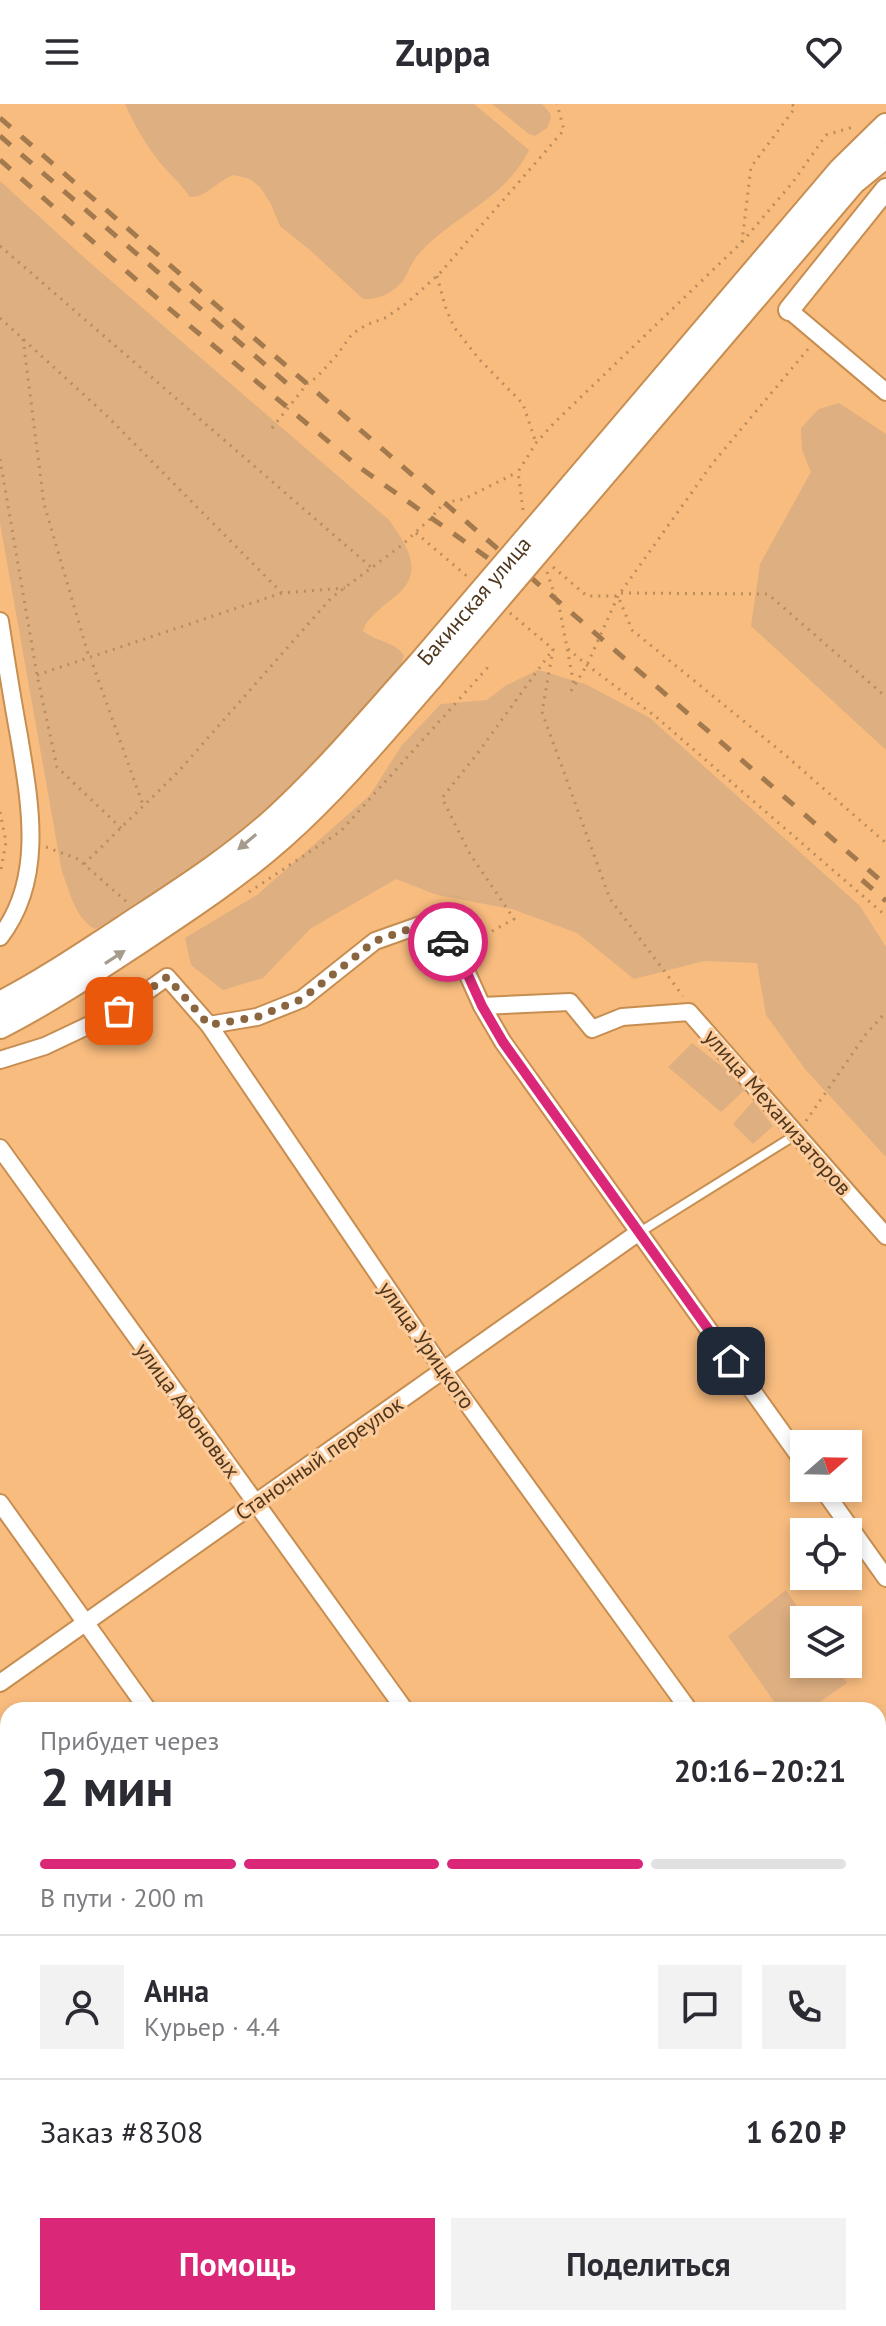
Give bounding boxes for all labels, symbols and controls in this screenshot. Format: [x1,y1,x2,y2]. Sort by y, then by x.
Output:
text: Zuppa [395,29,491,76]
icon: menu [40,30,84,74]
icon: heart [802,30,846,74]
street label: Бакинская улица [411,530,537,671]
one-way arrow [237,833,257,850]
courier [408,902,488,982]
icon: car [426,920,470,964]
one-way arrow [104,950,125,965]
pin [85,977,153,1045]
icon: bag [97,989,141,1033]
street label: улица Механизаторов [698,1023,858,1201]
street label: улица Урицкого [373,1276,481,1414]
pin [697,1327,765,1395]
street label: улица Афоновых [129,1337,247,1483]
icon: home [709,1339,753,1383]
street label: Станочный переулок [230,1389,409,1526]
north arrow [790,1430,862,1502]
map controls [790,1430,862,1678]
button: locate [790,1518,862,1590]
button: layers [790,1606,862,1678]
text: Прибудет через [40,1724,219,1757]
text: 20:16–20:21 [674,1751,846,1790]
text: 2 мин [40,1753,174,1820]
text: В пути · 200 m [40,1881,204,1914]
button: person [40,1965,124,2049]
button: chat [658,1965,742,2049]
button: phone [762,1965,846,2049]
text: Анна [144,1971,209,2010]
text: Курьер · 4.4 [144,2010,280,2043]
text: Заказ #8308 [40,2112,203,2151]
text: 1 620 ₽ [746,2112,846,2151]
button: Помощь [40,2218,435,2310]
button: Поделиться [451,2218,846,2310]

